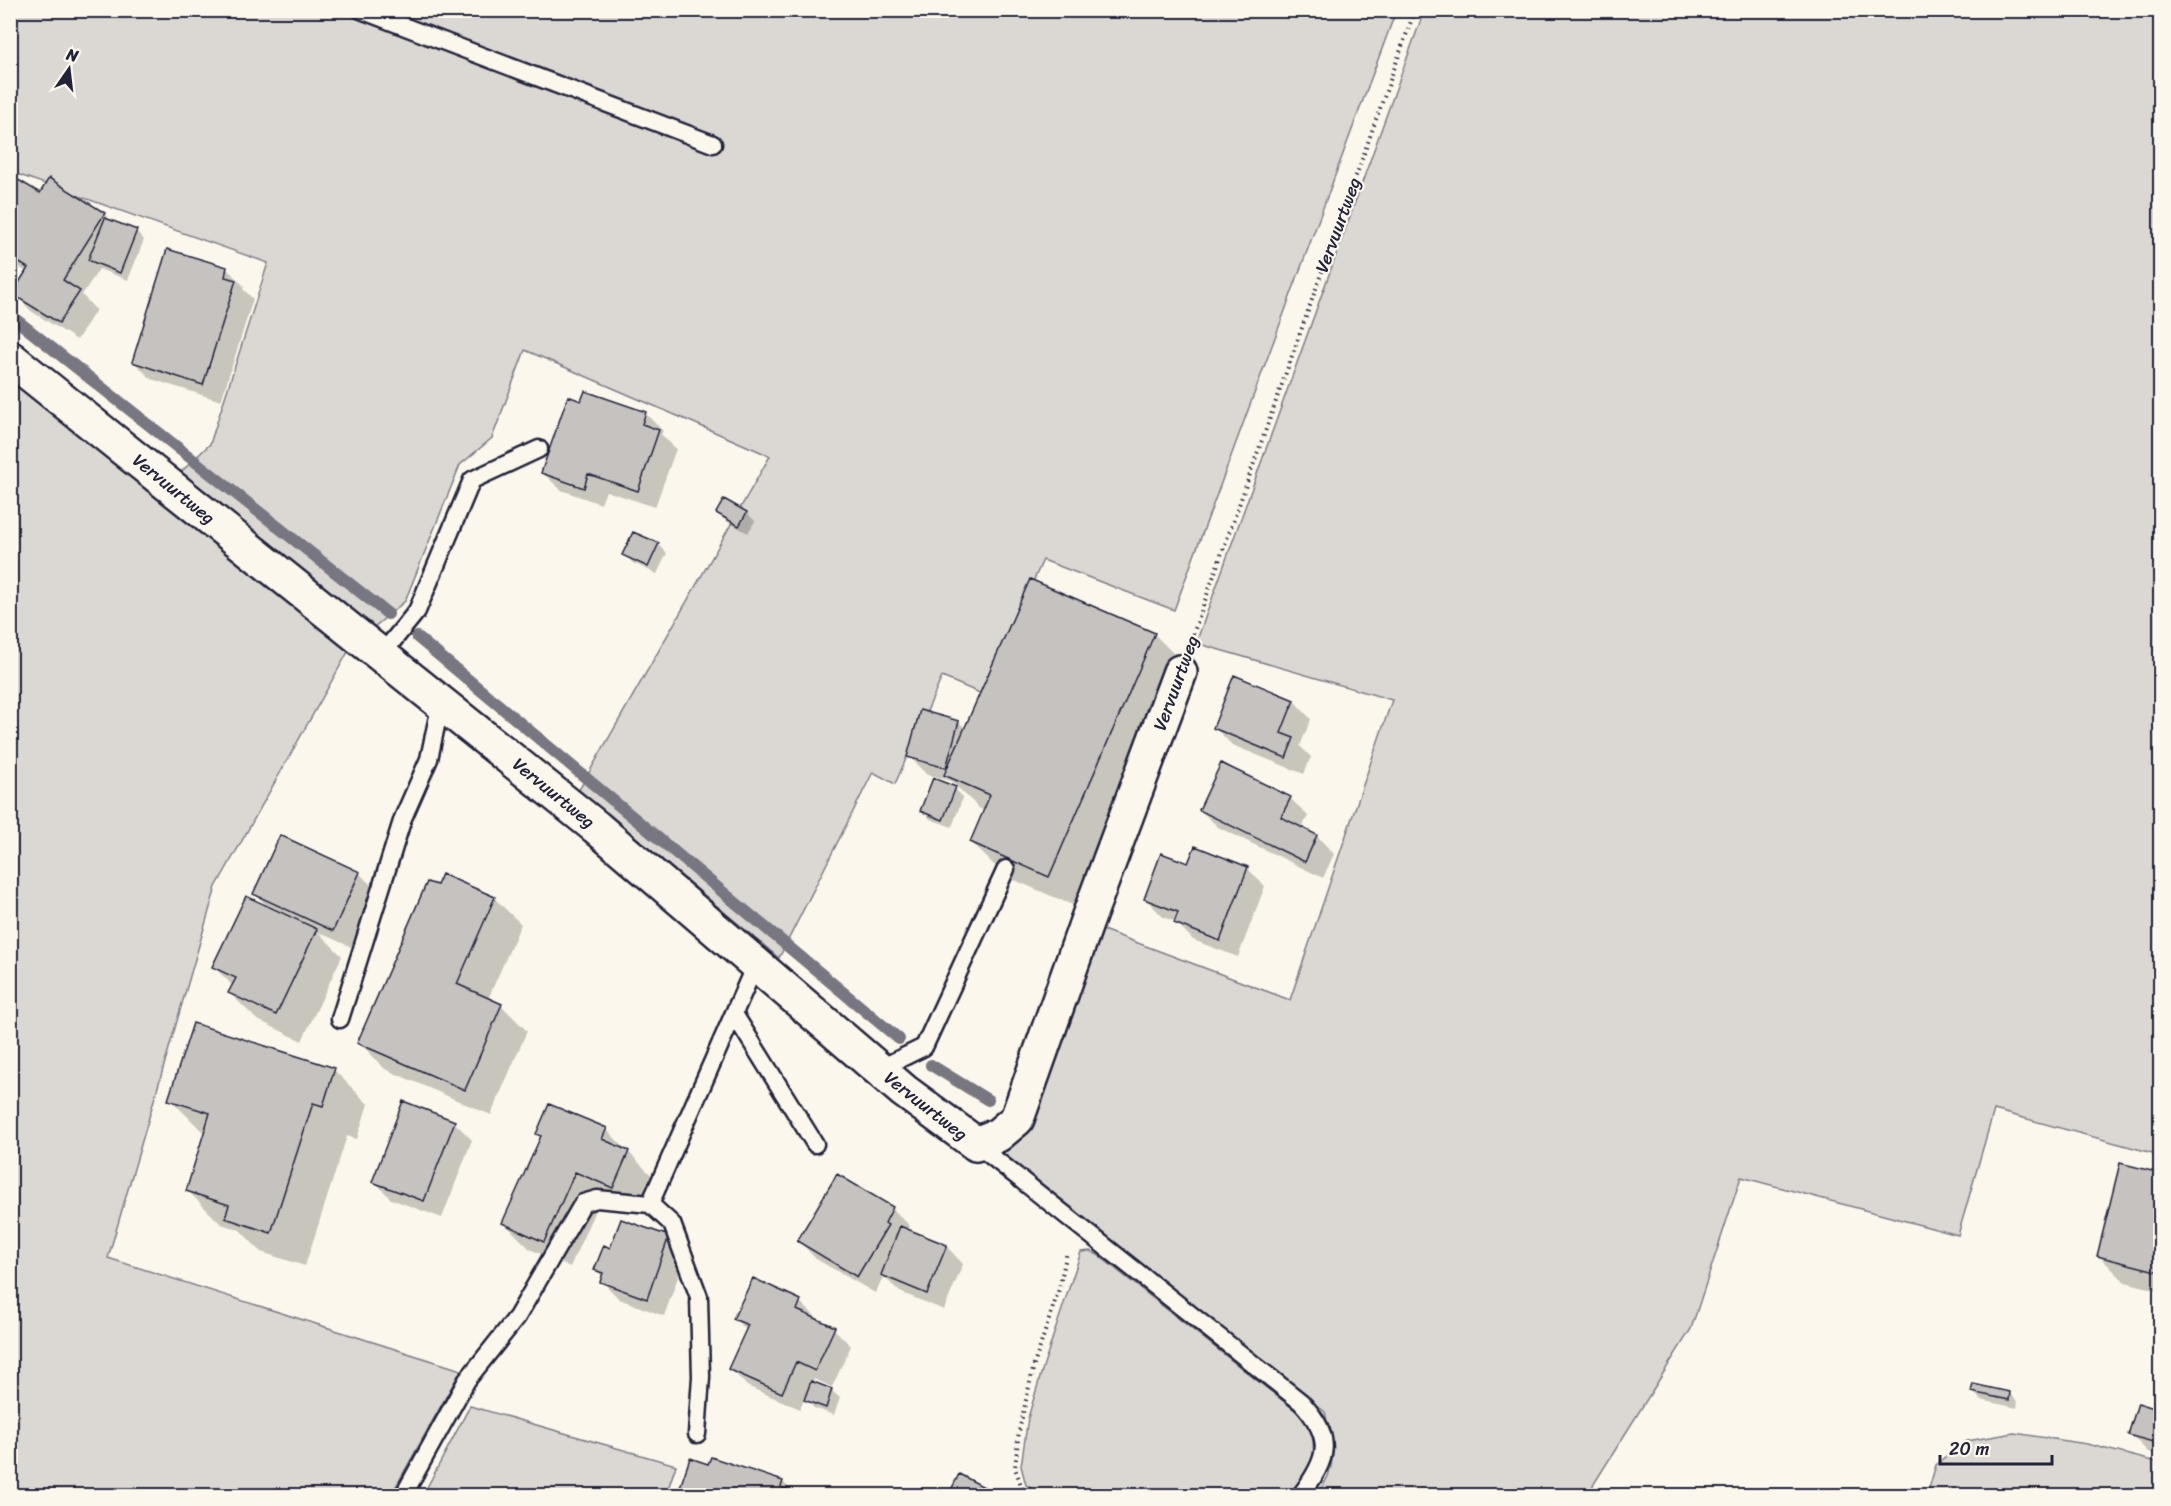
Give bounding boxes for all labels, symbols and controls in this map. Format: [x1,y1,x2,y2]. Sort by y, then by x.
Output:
north arrow [39,39,99,99]
text: N [63,39,82,71]
street label: Vervuurtweg [1306,173,1370,277]
street label: Vervuurtweg [125,445,223,533]
street label: Vervuurtweg [1144,631,1208,735]
street label: Vervuurtweg [505,749,603,837]
street label: Vervuurtweg [877,1063,975,1149]
scale bar [1940,1428,2052,1466]
text: 20 m [1949,1433,1989,1465]

